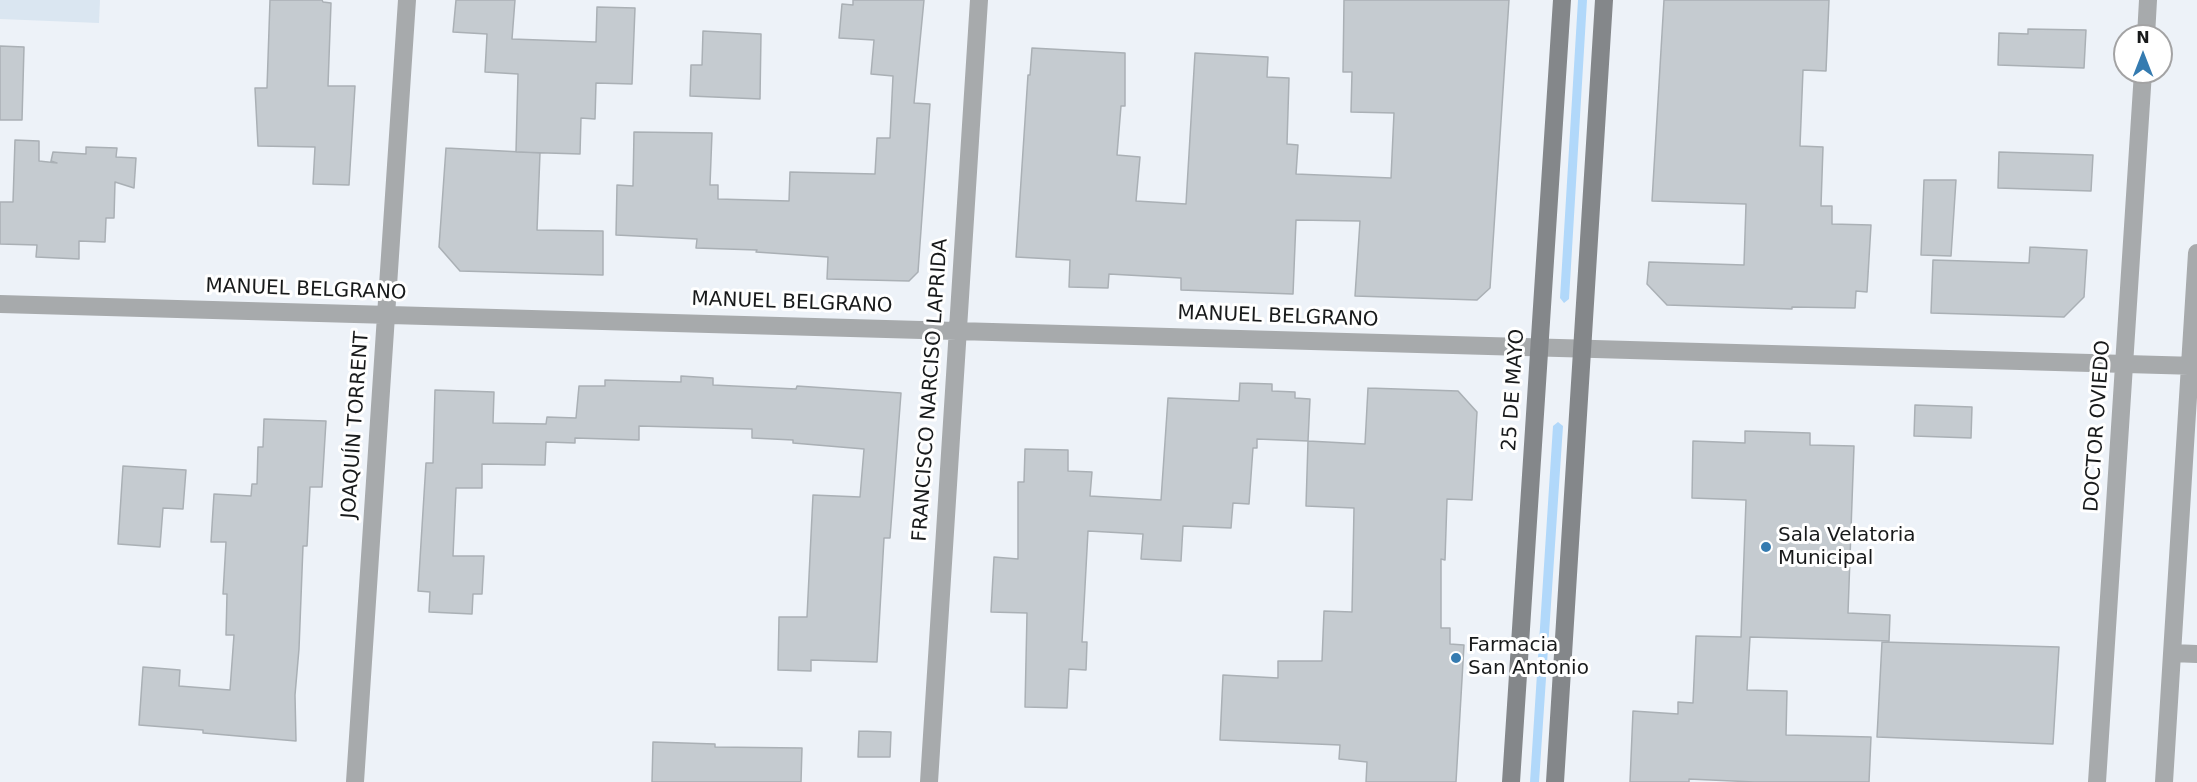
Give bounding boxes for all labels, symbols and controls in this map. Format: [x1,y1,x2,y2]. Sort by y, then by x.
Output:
north arrow [2113,24,2173,84]
text: N [2136,28,2150,47]
street label: FRANCISCO NARCISO LAPRIDA [908,238,954,542]
street label: MANUEL BELGRANO [205,274,407,306]
street label: MANUEL BELGRANO [691,287,893,319]
street label: MANUEL BELGRANO [1177,301,1379,333]
street label: 25 DE MAYO [1498,328,1530,452]
street label: JOAQUÍN TORRENT [337,331,375,519]
street label: DOCTOR OVIEDO [2080,339,2116,513]
place label: Sala Velatoria Municipal [1778,524,1915,571]
marker: Sala Velatoria Municipal [1759,540,1773,554]
place label: Farmacia San Antonio [1468,634,1589,681]
marker: Farmacia San Antonio [1449,651,1463,665]

